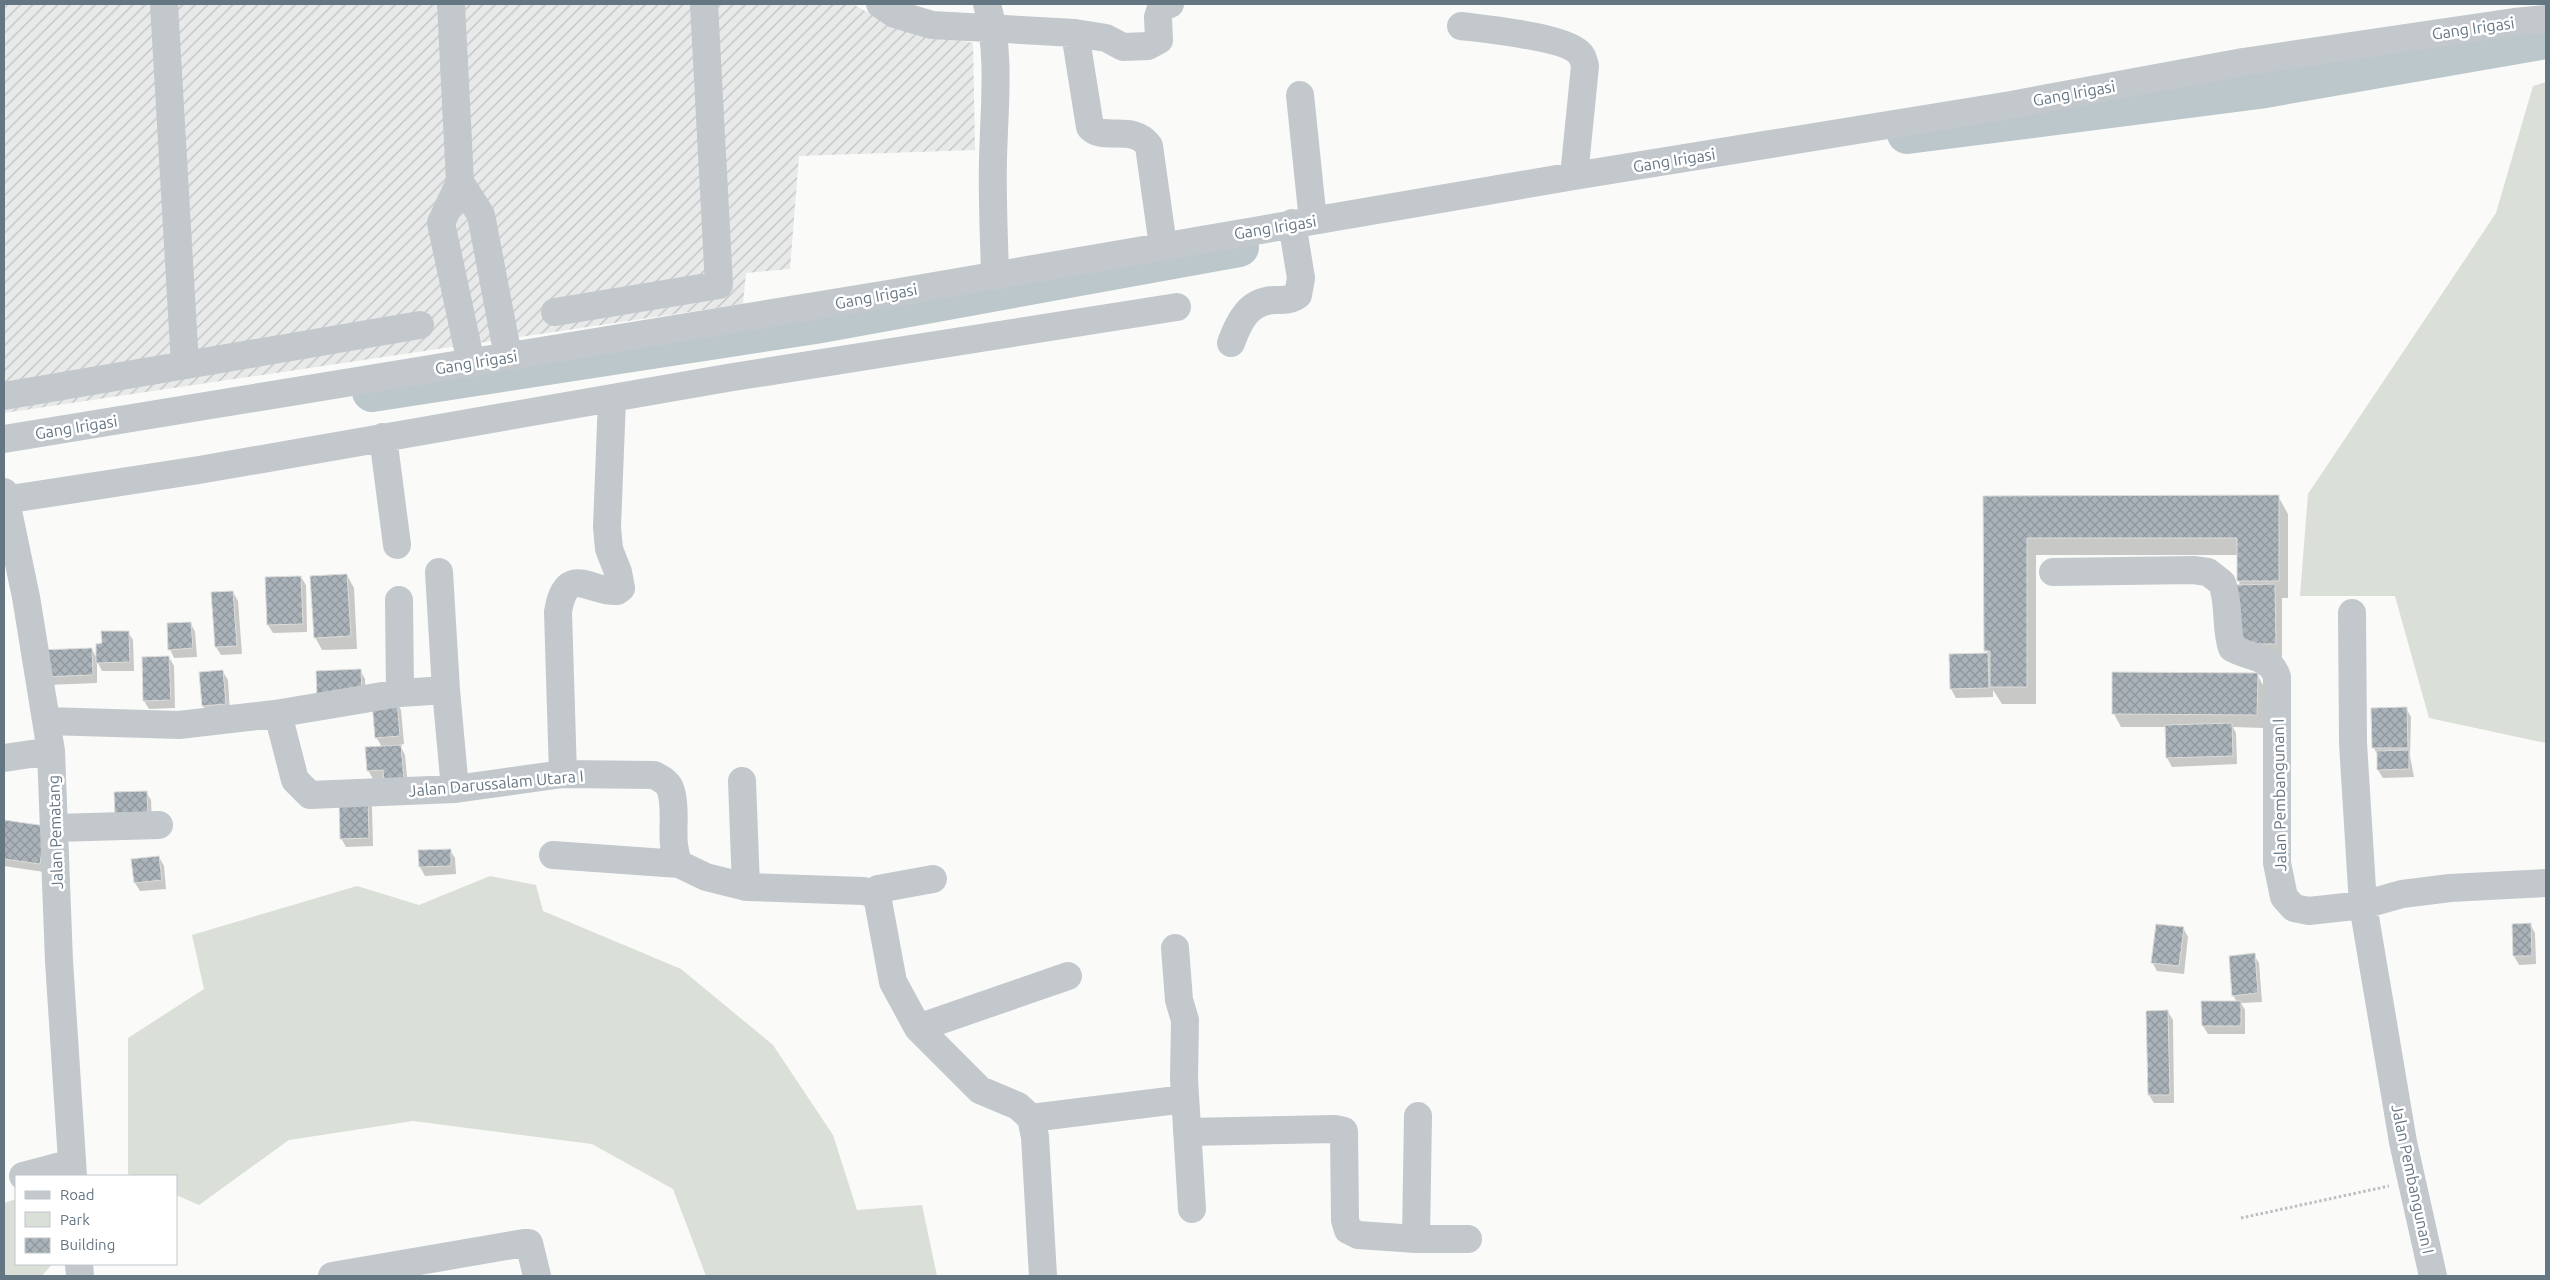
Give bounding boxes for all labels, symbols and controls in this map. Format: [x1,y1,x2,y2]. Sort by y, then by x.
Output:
street label: Gang Irigasi [2431,13,2515,43]
street label: Gang Irigasi [2031,77,2117,109]
street label: Gang Irigasi [1632,145,1716,175]
street label: Gang Irigasi [1233,212,1317,242]
street label: Gang Irigasi [833,280,919,312]
street label: Gang Irigasi [434,347,518,377]
street label: Gang Irigasi [34,412,118,442]
street label: Jalan Pembangunan I [2269,719,2289,871]
street label: Jalan Darussalam Utara I [408,766,584,800]
street label: Jalan Pematang [44,775,66,889]
street label: Jalan Pembangunan I [2388,1103,2438,1255]
legend [15,1175,178,1265]
text: Road [60,1186,95,1203]
text: Park [60,1211,90,1228]
text: Building [60,1236,115,1253]

